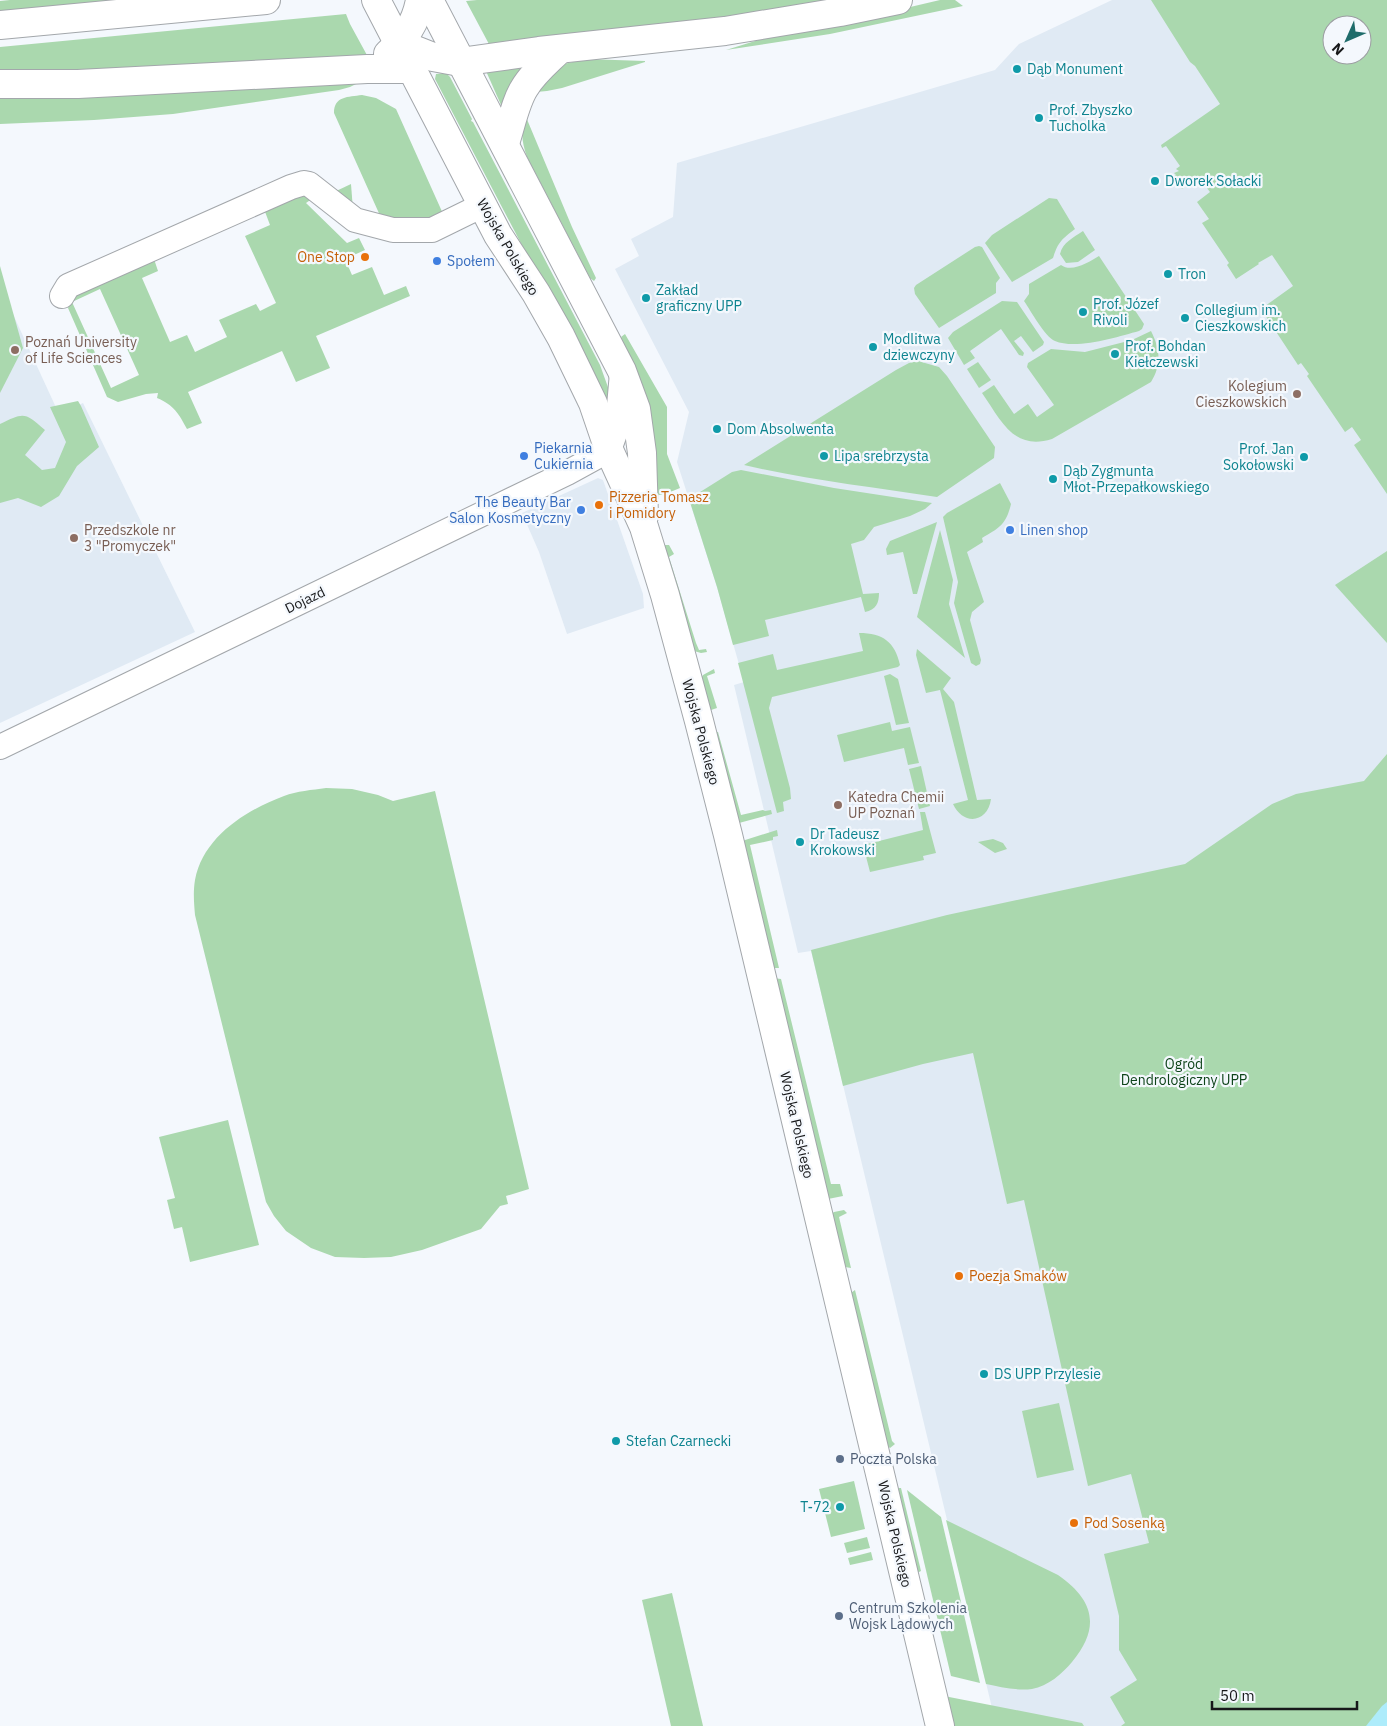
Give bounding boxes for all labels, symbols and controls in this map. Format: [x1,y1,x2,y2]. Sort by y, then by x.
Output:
north arrow [1322,15,1372,65]
text: N [1328,39,1348,59]
place label: Dąb Monument [1027,60,1123,78]
marker: Dąb Monument [1011,63,1023,75]
place label: Prof. Zbyszko Tucholka [1049,101,1133,135]
marker: Prof. Zbyszko Tucholka [1033,112,1045,124]
place label: Dworek Sołacki [1165,172,1262,190]
marker: Dworek Sołacki [1149,175,1161,187]
street label: Wojska Polskiego [473,195,543,299]
place label: One Stop [297,248,355,266]
marker: One Stop [359,251,371,263]
place label: Społem [447,252,495,270]
marker: Społem [431,255,443,267]
place label: Tron [1178,265,1206,283]
marker: Tron [1162,268,1174,280]
place label: Zakład graficzny UPP [656,281,742,315]
marker: Zakład graficzny UPP [640,292,652,304]
place label: Prof. Józef Rivoli [1093,295,1159,329]
place label: Collegium im. Cieszkowskich [1195,301,1286,335]
marker: Prof. Józef Rivoli [1077,306,1089,318]
marker: Collegium im. Cieszkowskich [1179,312,1191,324]
place label: Modlitwa dziewczyny [883,330,955,364]
place label: Poznań University of Life Sciences [25,333,137,367]
place label: Prof. Bohdan Kiełczewski [1125,337,1206,371]
marker: Modlitwa dziewczyny [867,341,879,353]
marker: Poznań University of Life Sciences [9,344,21,356]
marker: Prof. Bohdan Kiełczewski [1109,348,1121,360]
place label: Kolegium Cieszkowskich [1196,377,1287,411]
marker: Kolegium Cieszkowskich [1291,388,1303,400]
place label: Dom Absolwenta [727,420,834,438]
marker: Dom Absolwenta [711,423,723,435]
place label: Piekarnia Cukiernia [534,439,594,473]
place label: Prof. Jan Sokołowski [1223,440,1294,474]
place label: Lipa srebrzysta [834,447,929,465]
marker: Piekarnia Cukiernia [518,450,530,462]
marker: Lipa srebrzysta [818,450,830,462]
marker: Prof. Jan Sokołowski [1298,451,1310,463]
place label: Dąb Zygmunta Młot-Przepałkowskiego [1063,462,1210,496]
marker: Dąb Zygmunta Młot-Przepałkowskiego [1047,473,1059,485]
place label: Pizzeria Tomasz i Pomidory [609,488,709,522]
place label: The Beauty Bar Salon Kosmetyczny [449,493,571,527]
marker: Pizzeria Tomasz i Pomidory [593,499,605,511]
marker: The Beauty Bar Salon Kosmetyczny [575,504,587,516]
place label: Przedszkole nr 3 "Promyczek" [84,521,176,555]
place label: Linen shop [1020,521,1088,539]
marker: Linen shop [1004,524,1016,536]
marker: Przedszkole nr 3 "Promyczek" [68,532,80,544]
street label: Dojazd [282,583,328,617]
street label: Wojska Polskiego [678,677,724,787]
place label: Katedra Chemii UP Poznań [848,788,944,822]
marker: Katedra Chemii UP Poznań [832,799,844,811]
place label: Dr Tadeusz Krokowski [810,825,880,859]
marker: Dr Tadeusz Krokowski [794,836,806,848]
park label: Ogród Dendrologiczny UPP [1121,1055,1247,1089]
street label: Wojska Polskiego [776,1070,818,1180]
place label: Poezja Smaków [969,1267,1067,1285]
marker: Poezja Smaków [953,1270,965,1282]
place label: DS UPP Przylesie [994,1365,1101,1383]
marker: DS UPP Przylesie [978,1368,990,1380]
place label: Stefan Czarnecki [626,1432,731,1450]
marker: Stefan Czarnecki [610,1435,622,1447]
place label: Poczta Polska [850,1450,937,1468]
marker: Poczta Polska [834,1453,846,1465]
street label: Wojska Polskiego [874,1479,916,1589]
place label: T-72 [800,1498,830,1516]
marker: T-72 [834,1501,846,1513]
place label: Pod Sosenką [1084,1514,1165,1532]
marker: Pod Sosenką [1068,1517,1080,1529]
place label: Centrum Szkolenia Wojsk Lądowych [849,1599,967,1633]
marker: Centrum Szkolenia Wojsk Lądowych [833,1610,845,1622]
scale bar [1212,1678,1357,1710]
text: 50 m [1220,1686,1255,1705]

